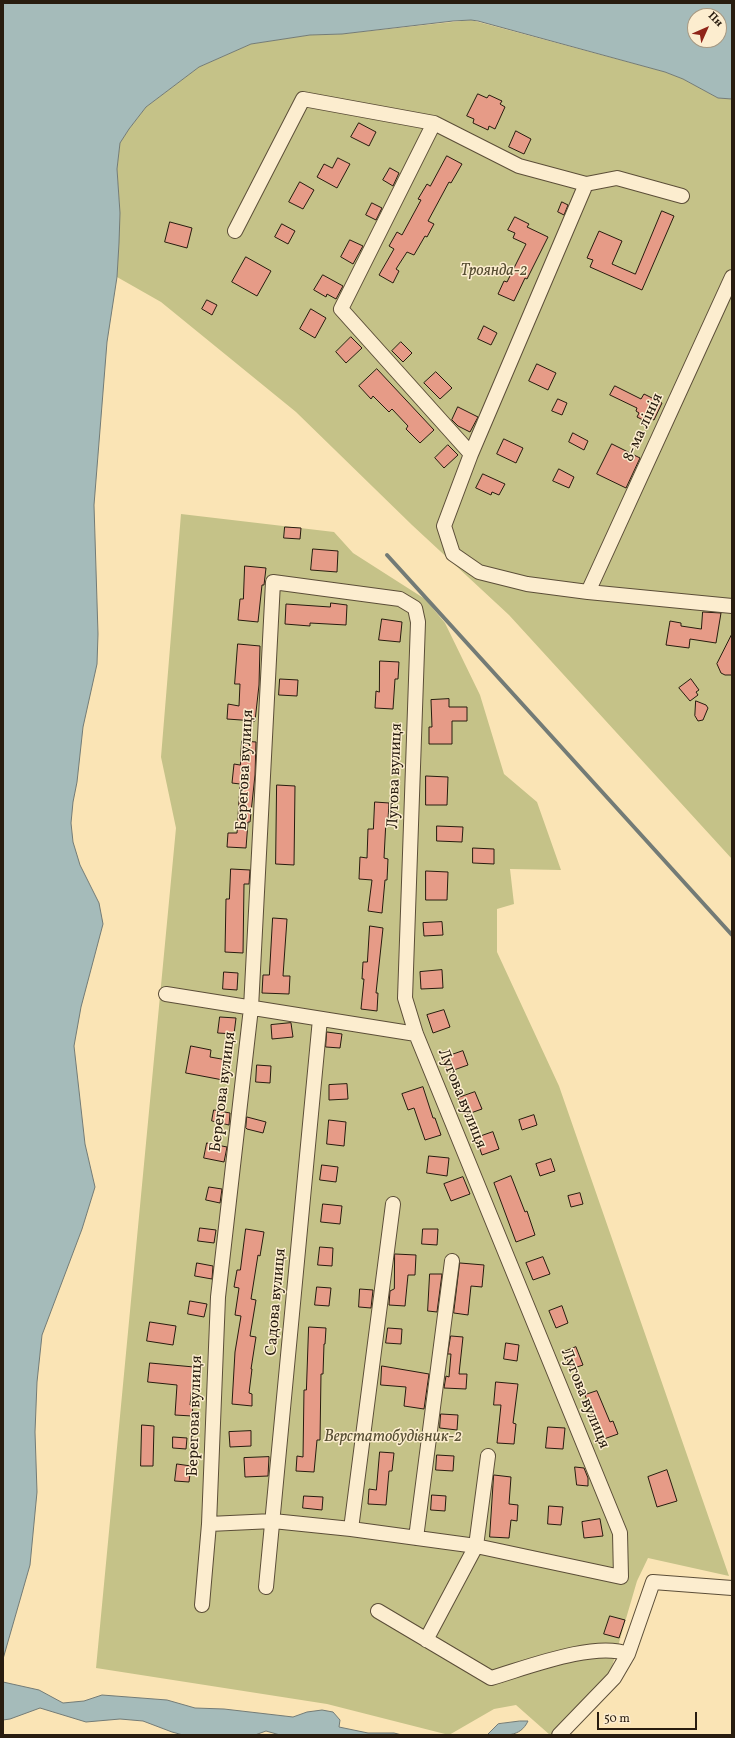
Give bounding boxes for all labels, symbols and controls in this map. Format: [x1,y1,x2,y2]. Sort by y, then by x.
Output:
north arrow [687,8,727,48]
text: Пн [704,9,726,31]
park label: Троянда-2 [460,262,528,282]
street label: 8-ма лінія [620,391,668,465]
street label: Берегова вулиця [233,709,259,831]
street label: Лугова вулиця [385,723,407,829]
street label: Берегова вулиця [207,1031,241,1153]
street label: Лугова вулиця [432,1046,490,1152]
street label: Садова вулиця [263,1248,291,1356]
street label: Лугова вулиця [555,1346,613,1452]
street label: Берегова вулиця [184,1355,208,1477]
park label: Верстатобудівник-2 [324,1428,462,1448]
scale bar [599,1704,699,1730]
text: 50 m [604,1711,630,1727]

